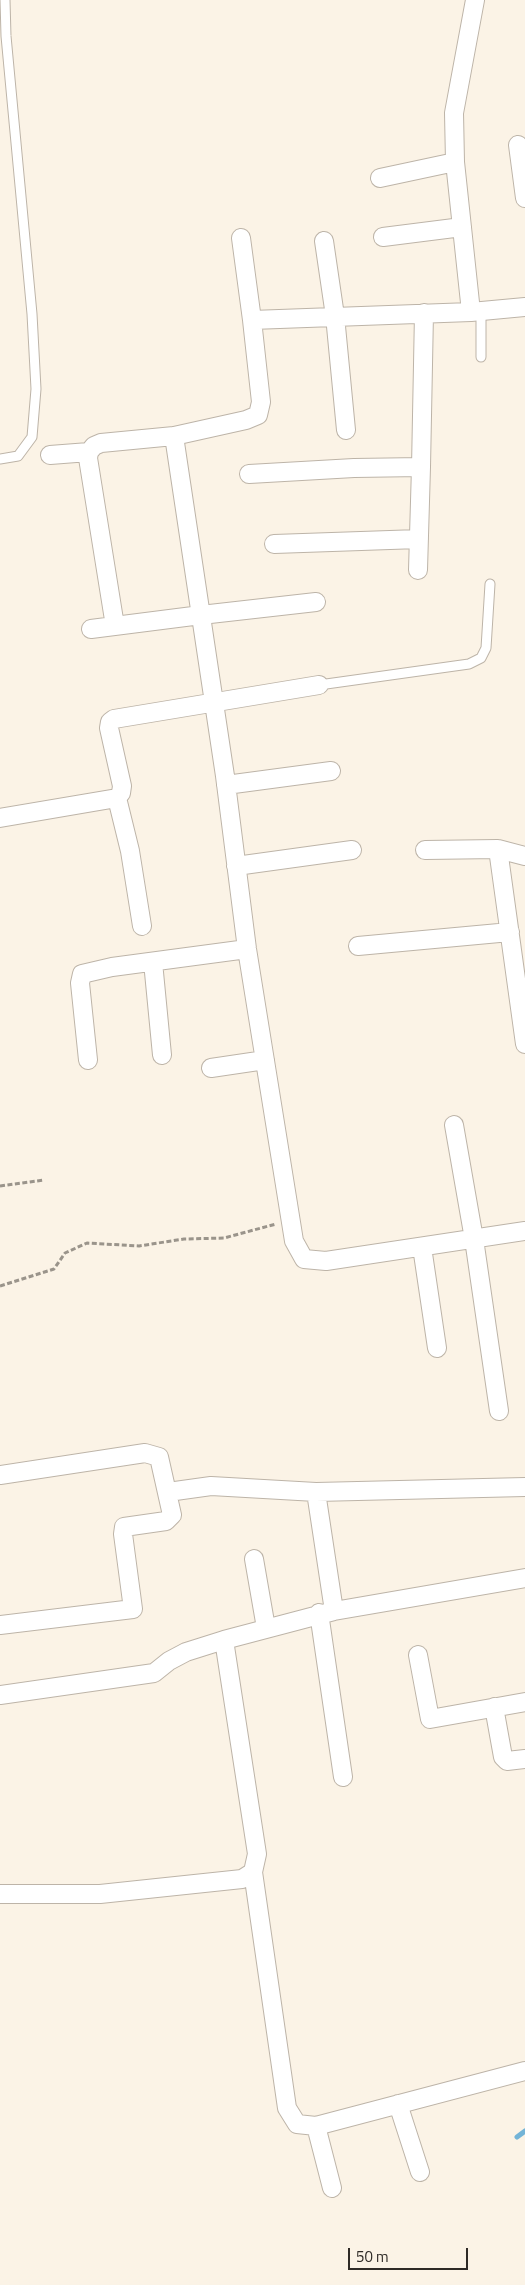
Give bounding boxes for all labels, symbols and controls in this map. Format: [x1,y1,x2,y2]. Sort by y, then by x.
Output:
scale bar [350,2238,470,2270]
text: 50 m [356,2245,389,2268]

